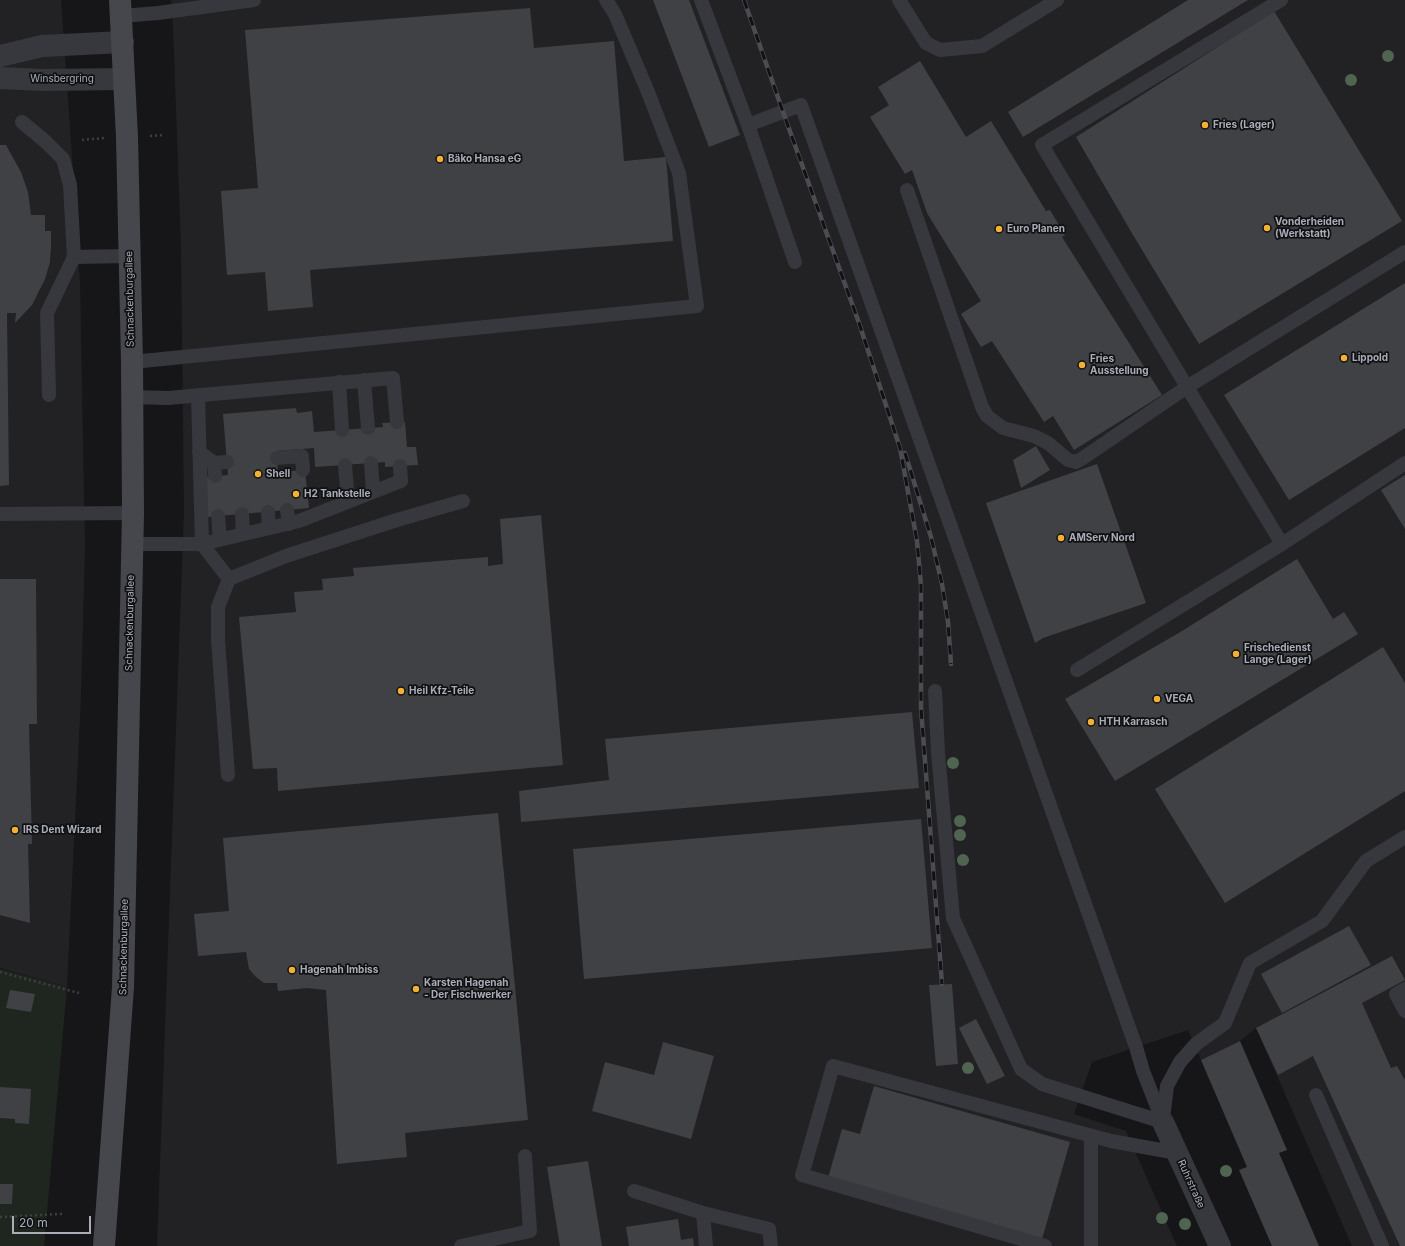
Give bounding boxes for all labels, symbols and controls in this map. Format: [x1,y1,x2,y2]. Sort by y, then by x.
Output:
street label: Winsbergring [30,73,94,85]
place label: Fries (Lager) [1213,119,1275,131]
marker: Fries (Lager) [1200,120,1210,130]
place label: Bäko Hansa eG [448,153,521,165]
marker: Bäko Hansa eG [435,154,445,164]
place label: Vonderheiden (Werkstatt) [1275,216,1344,240]
place label: Euro Planen [1007,223,1065,235]
marker: Vonderheiden (Werkstatt) [1262,223,1272,233]
marker: Euro Planen [994,224,1004,234]
street label: Schnackenburgallee [123,251,137,347]
place label: Lippold [1352,352,1388,364]
place label: Fries Ausstellung [1090,353,1149,376]
marker: Lippold [1339,353,1349,363]
marker: Fries Ausstellung [1077,360,1087,370]
place label: Shell [266,468,290,480]
marker: Shell [253,469,263,479]
place label: H2 Tankstelle [304,488,370,500]
marker: H2 Tankstelle [291,489,301,499]
place label: AMServ Nord [1069,532,1135,544]
marker: AMServ Nord [1056,533,1066,543]
street label: Schnackenburgallee [123,575,137,671]
place label: Frischedienst Lange (Lager) [1244,642,1312,666]
marker: Frischedienst Lange (Lager) [1231,649,1241,659]
place label: Heil Kfz-Teile [409,685,474,697]
marker: Heil Kfz-Teile [396,686,406,696]
place label: VEGA [1165,693,1193,705]
marker: VEGA [1152,694,1162,704]
place label: HTH Karrasch [1099,716,1168,728]
marker: HTH Karrasch [1086,717,1096,727]
place label: IRS Dent Wizard [23,824,101,836]
marker: IRS Dent Wizard [10,825,20,835]
street label: Schnackenburgallee [117,899,131,995]
place label: Hagenah Imbiss [300,964,378,976]
marker: Hagenah Imbiss [287,965,297,975]
place label: Karsten Hagenah - Der Fischwerker [424,977,511,1000]
marker: Karsten Hagenah - Der Fischwerker [411,984,421,994]
street label: Ruhrstraße [1175,1158,1207,1210]
scale bar [14,1208,93,1234]
text: 20 m [19,1215,48,1230]

